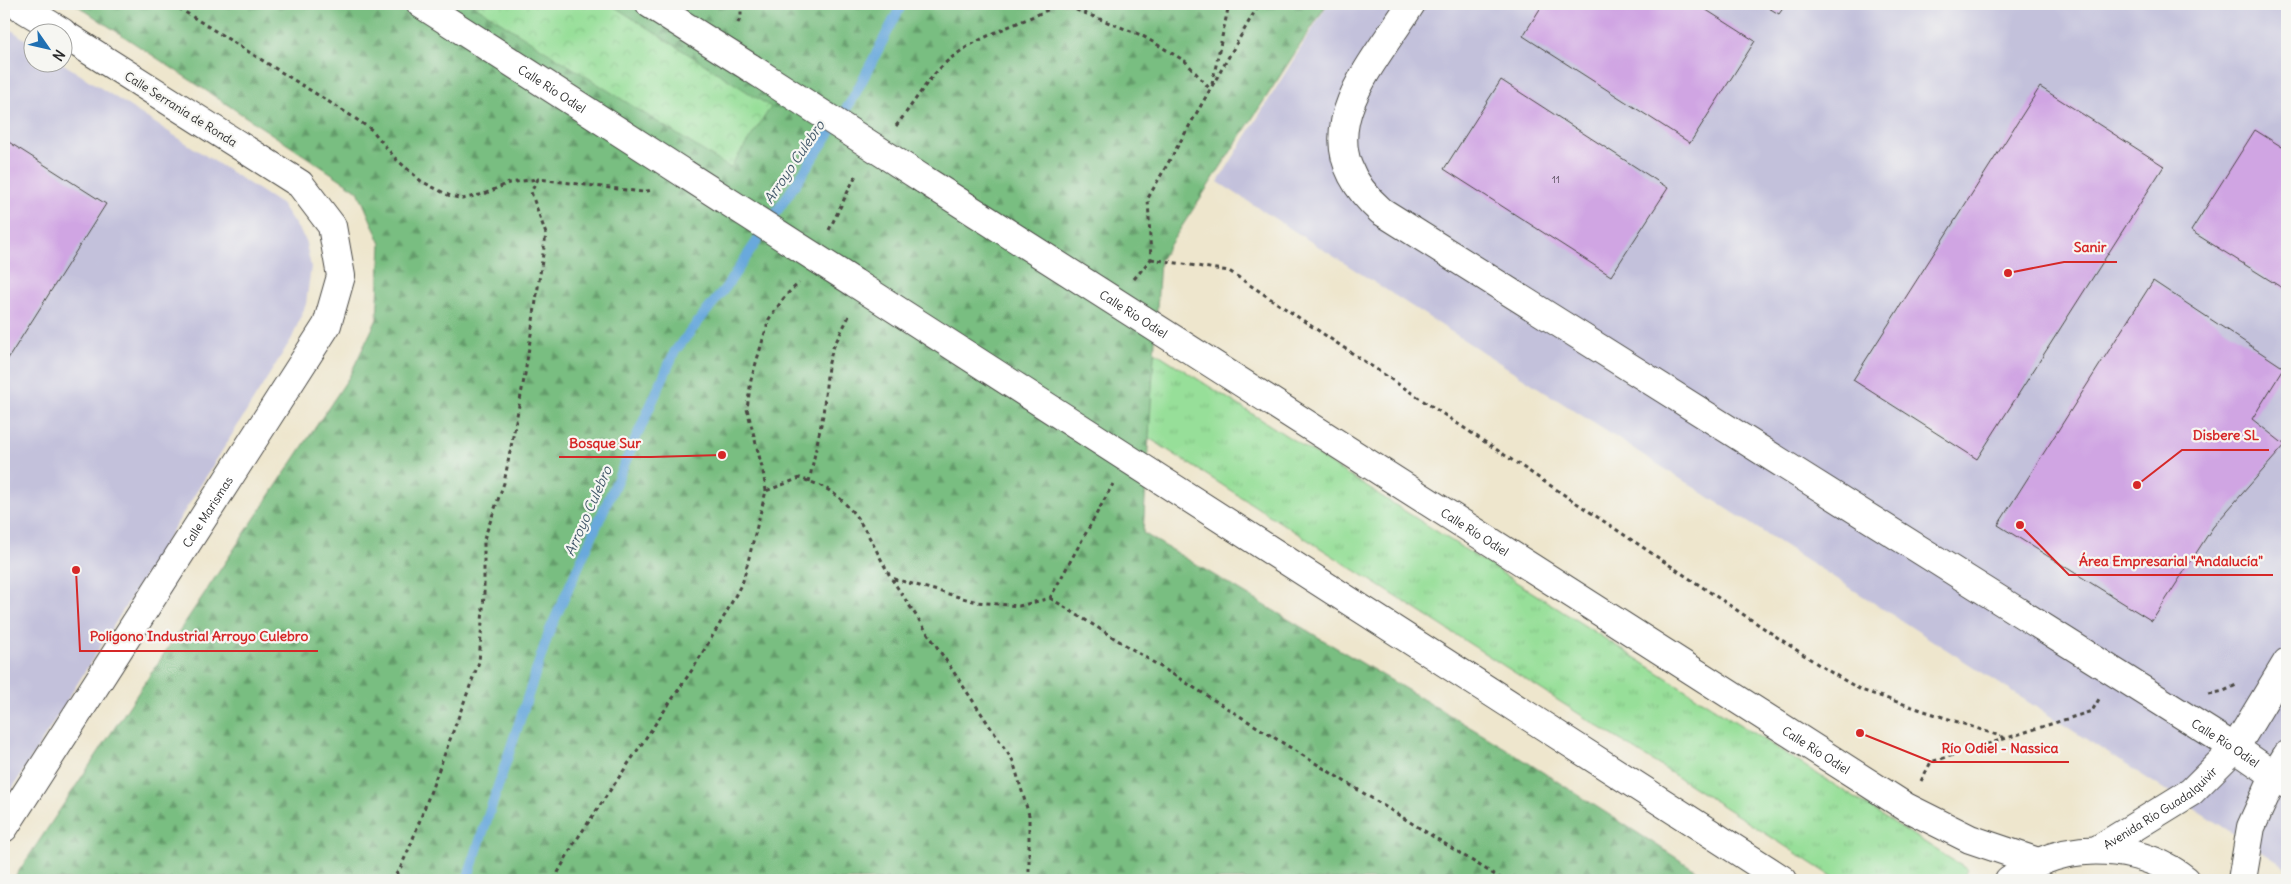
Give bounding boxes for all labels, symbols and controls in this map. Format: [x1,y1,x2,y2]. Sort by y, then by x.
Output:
north arrow [22,22,72,72]
text: N [49,46,69,64]
street label: Calle Río Odiel [515,61,589,116]
street label: Calle Serranía de Ronda [122,68,240,150]
water label: Arroyo Culebro [760,116,829,207]
house number: 11 [1552,173,1560,186]
callout: Sanir [2064,233,2117,262]
text: Sanir [2074,238,2107,256]
street label: Calle Río Odiel [1097,286,1170,341]
callout: Disbere SL [2182,421,2269,450]
text: Disbere SL [2193,426,2260,444]
callout: Bosque Sur [559,428,651,457]
text: Bosque Sur [569,434,641,452]
water label: Arroyo Culebro [560,462,616,559]
street label: Calle Marismas [179,473,236,550]
street label: Calle Río Odiel [1438,504,1512,559]
callout: Área Empresarial "Andalucía" [2069,546,2273,575]
text: Área Empresarial "Andalucía" [2079,552,2263,570]
callout: Polígono Industrial Arroyo Culebro [80,622,318,651]
text: Polígono Industrial Arroyo Culebro [90,627,308,645]
street label: Calle Río Odiel [2189,715,2262,770]
street label: Calle Río Odiel [1780,722,1853,777]
callout: Río Odiel - Nassica [1932,733,2069,762]
text: Río Odiel - Nassica [1941,739,2059,757]
street label: Avenida Río Guadalquivir [2100,763,2220,852]

